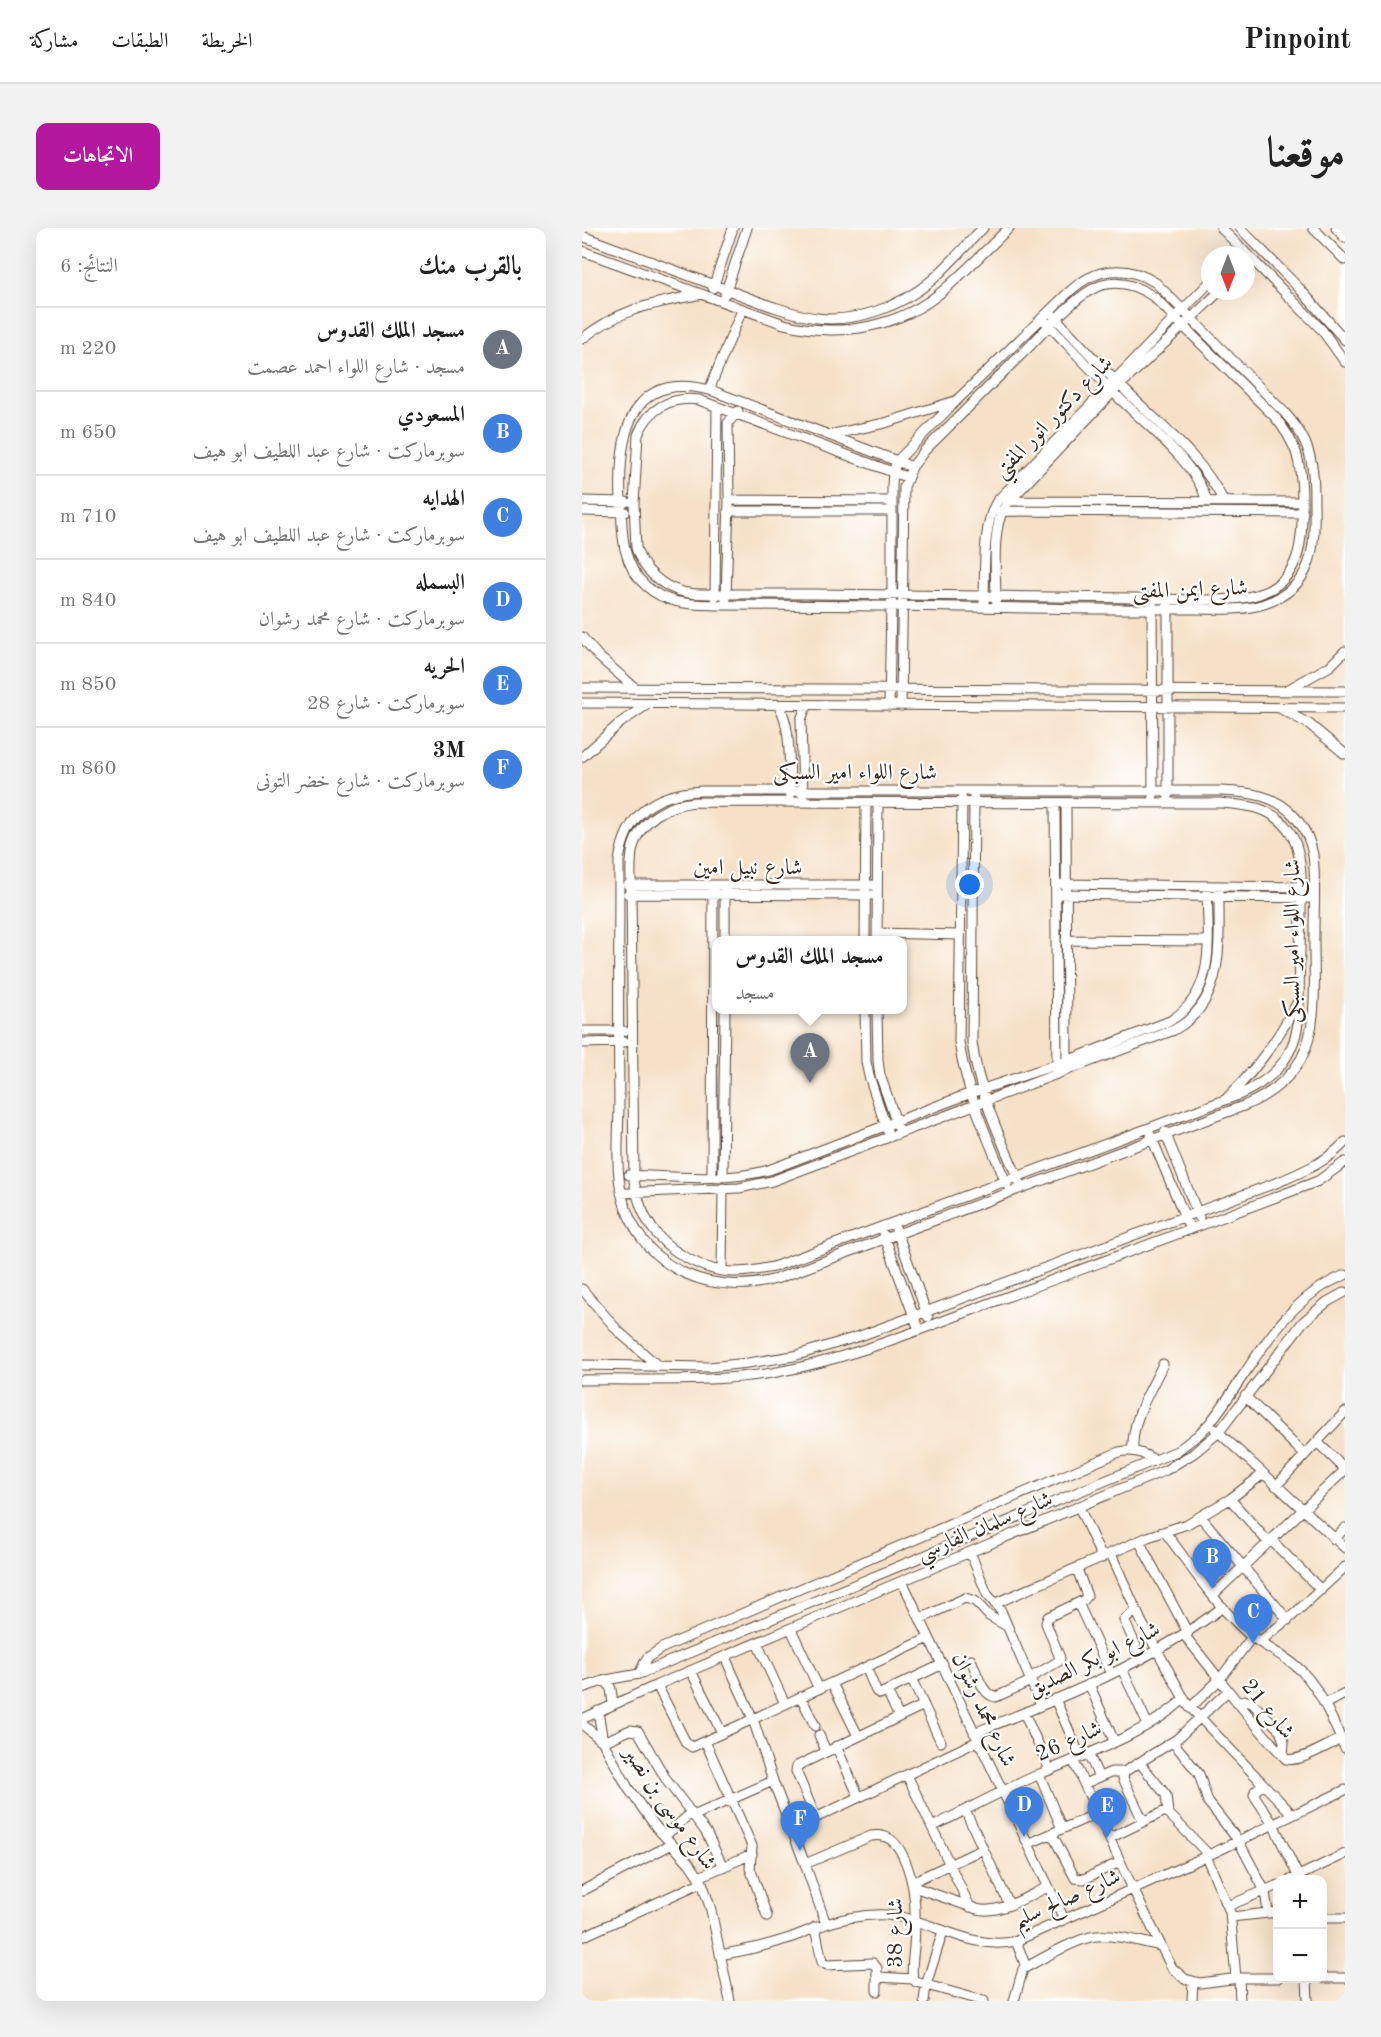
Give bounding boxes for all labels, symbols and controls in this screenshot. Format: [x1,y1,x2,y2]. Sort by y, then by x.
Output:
text: Pinpoint [1244,27,1351,55]
text: مشاركة [30,31,78,52]
text: الطبقات [111,31,168,52]
text: الخريطة [201,31,253,52]
button: الاتجاهات [36,123,160,190]
text: موقعنا [1267,134,1345,176]
north arrow [1201,246,1255,300]
text: بالقرب منك [419,254,522,280]
text: النتائج: 6 [60,257,118,277]
text: مسجد الملك القدوس [317,320,465,342]
text: 220 m [60,339,116,359]
text: A [495,339,510,359]
street label: شارع دكتور انور المفتي [990,352,1123,488]
text: مسجد · شارع اللواء احمد عصمت [247,358,465,378]
text: المسعودي [398,404,465,426]
text: 650 m [60,423,116,443]
text: B [495,423,510,443]
text: سوبرماركت · شارع عبد اللطيف ابو هيف [193,442,465,462]
text: الهدايه [422,488,465,510]
text: 710 m [60,507,116,527]
text: C [496,507,509,527]
text: سوبرماركت · شارع عبد اللطيف ابو هيف [193,526,465,546]
text: البسمله [415,572,465,594]
street label: شارع ايمن المفتى [1132,577,1248,609]
text: 840 m [60,591,116,611]
text: D [495,591,510,611]
text: سوبرماركت · شارع محمد رشوان [259,610,465,630]
text: الحريه [424,656,465,678]
text: 850 m [60,675,116,695]
text: E [496,675,509,695]
text: سوبرماركت · شارع 28 [307,694,465,714]
text: 3M [433,740,465,762]
text: 860 m [60,759,116,779]
text: F [496,759,509,779]
street label: شارع اللواء امير السبكى [773,761,937,790]
text: سوبرماركت · شارع خضر التونى [256,772,465,792]
street label: شارع نبيل امين [693,857,803,885]
street label: شارع اللواء امير السبكى [1281,859,1310,1023]
your location [955,870,984,899]
popup [712,936,907,1014]
text: مسجد الملك القدوس [735,946,884,968]
text: مسجد [735,984,775,1004]
pin: A [790,1034,830,1083]
street label: شارع سلمان الفارسي [914,1488,1059,1573]
pin: B [1192,1540,1232,1589]
pin: C [1234,1594,1272,1644]
street label: شارع ابو بكر الصديق [1024,1617,1166,1707]
street label: شارع محمد رشوان [942,1649,1019,1773]
street label: شارع 21 [1232,1675,1298,1747]
street label: شارع 26 [1032,1718,1108,1772]
street label: شارع موسى بن نصير [613,1741,720,1877]
pin: D [1004,1788,1044,1837]
pin: E [1088,1788,1126,1838]
pin: F [780,1802,820,1851]
street label: شارع صالح سليم [1010,1865,1128,1941]
map controls [1273,1875,1327,1983]
button: + [1273,1875,1327,1929]
street label: شارع 38 [885,1898,913,1968]
button: − [1273,1929,1327,1983]

